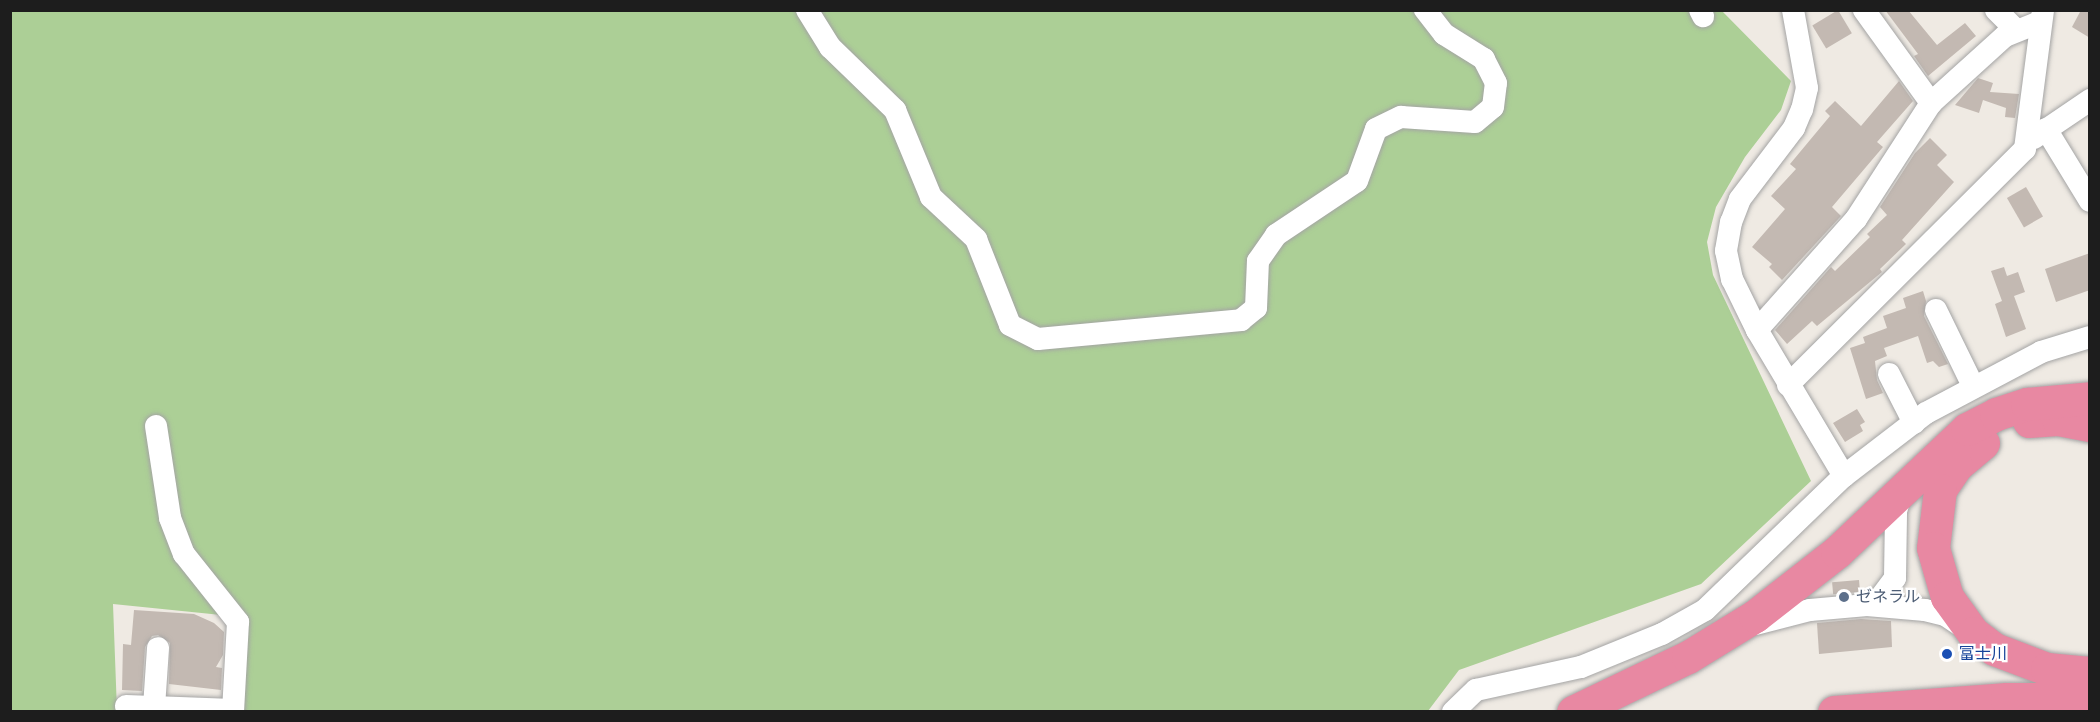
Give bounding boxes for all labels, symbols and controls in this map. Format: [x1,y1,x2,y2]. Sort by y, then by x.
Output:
place label: ゼネラル [1856,587,1920,607]
marker: ゼネラル [1837,590,1851,604]
place label: 富士川 [1959,644,2007,664]
marker: 富士川 [1940,647,1954,661]

